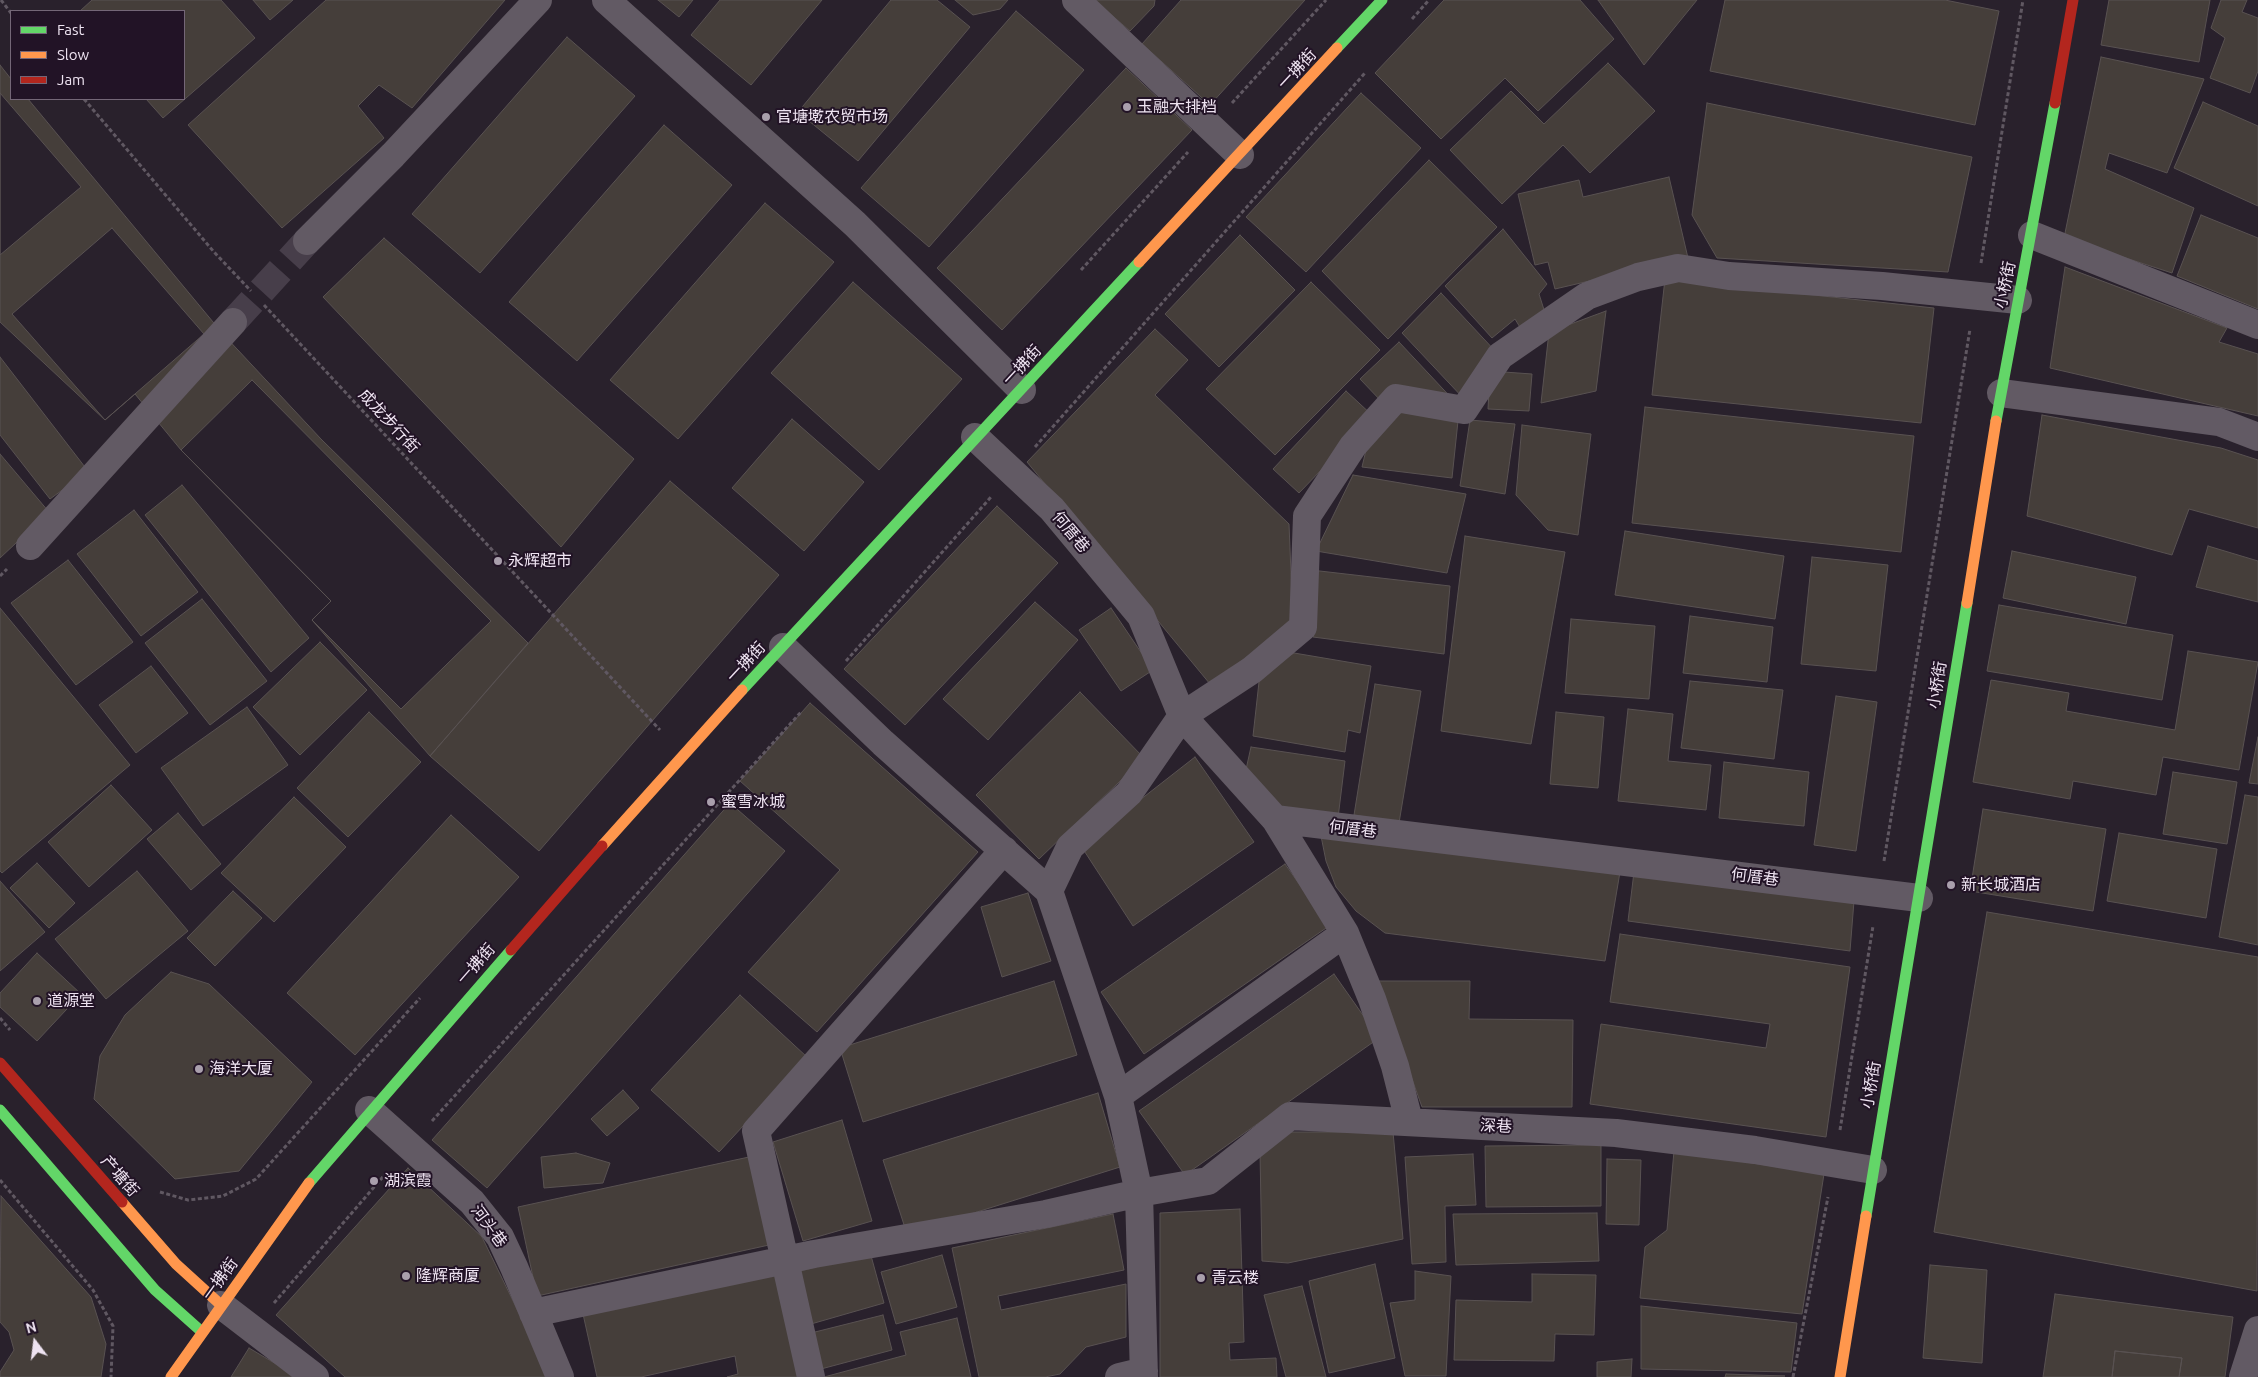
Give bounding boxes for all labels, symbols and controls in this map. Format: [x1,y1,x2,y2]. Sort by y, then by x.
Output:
legend [10,10,185,100]
text: Fast [57,21,84,38]
street label: 一拂街 [1274,45,1320,93]
text: Slow [57,46,89,63]
text: Jam [57,71,85,88]
place label: 玉融大排档 [1137,97,1217,117]
marker: 玉融大排档 [1121,101,1133,113]
place label: 官塘墘农贸市场 [776,107,888,127]
marker: 官塘墘农贸市场 [760,111,772,123]
street label: 小桥街 [1991,260,2019,310]
street label: 一拂街 [999,341,1045,389]
street label: 成龙步行街 [355,385,423,457]
street label: 何厝巷 [1048,507,1094,557]
place label: 永辉超市 [508,551,572,571]
marker: 永辉超市 [492,555,504,567]
street label: 一拂街 [723,638,769,686]
street label: 小桥街 [1924,660,1950,710]
place label: 蜜雪冰城 [721,792,785,812]
marker: 蜜雪冰城 [705,796,717,808]
street label: 何厝巷 [1328,817,1378,841]
street label: 何厝巷 [1730,865,1780,889]
place label: 新长城酒店 [1961,875,2041,895]
marker: 新长城酒店 [1945,879,1957,891]
street label: 一拂街 [453,940,499,988]
place label: 道源堂 [47,991,95,1011]
marker: 道源堂 [31,995,43,1007]
place label: 海洋大厦 [209,1059,273,1079]
street label: 小桥街 [1857,1060,1885,1110]
marker: 海洋大厦 [193,1063,205,1075]
street label: 深巷 [1480,1116,1512,1136]
street label: 产塘街 [97,1152,143,1200]
place label: 湖滨霞 [384,1171,432,1191]
marker: 湖滨霞 [368,1175,380,1187]
street label: 河头巷 [467,1201,511,1251]
street label: 一拂街 [198,1254,242,1304]
place label: 隆辉商厦 [416,1266,480,1286]
place label: 青云楼 [1211,1268,1259,1288]
marker: 隆辉商厦 [400,1270,412,1282]
marker: 青云楼 [1195,1272,1207,1284]
north arrow [10,1317,60,1367]
text: N [24,1318,38,1337]

